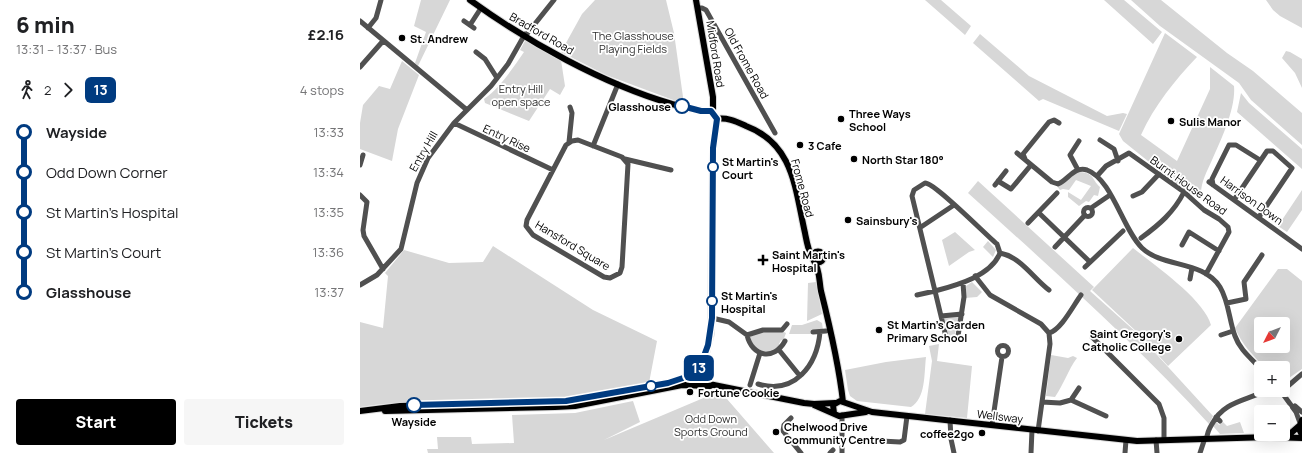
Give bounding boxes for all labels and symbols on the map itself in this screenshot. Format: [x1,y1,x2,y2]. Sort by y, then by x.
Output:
street label: Bradford Road [507,9,577,57]
street label: Midford Road [703,20,729,88]
street label: Old Frome Road [721,25,773,101]
park label: The Glasshouse Playing Fields [592,28,674,56]
place label: St. Andrew [410,31,468,46]
marker: St. Andrew [397,33,407,43]
park label: Entry Hill open space [492,81,551,109]
marker: Glasshouse [674,98,690,114]
place label: Glasshouse [608,99,671,114]
place label: Three Ways School [849,106,911,134]
marker: Three Ways School [836,114,846,124]
place label: Sulis Manor [1179,114,1242,129]
marker: Sulis Manor [1166,116,1176,126]
street label: Entry Rise [481,120,534,156]
street label: Entry Hill [405,128,441,174]
place label: 3 Cafe [808,138,842,153]
marker: 3 Cafe [795,140,805,150]
place label: North Star 180° [862,152,944,167]
street label: Burnt House Road [1148,152,1230,218]
place label: St Martin's Court [722,154,779,182]
marker: North Star 180° [849,154,859,164]
street label: Frome Road [788,157,818,219]
marker: St Martin's Court [707,161,719,173]
street label: Harrison Down [1218,172,1286,228]
place label: Sainsbury's [856,213,917,228]
marker: Sainsbury's [843,215,853,225]
street label: Hansford Square [533,217,614,274]
place label: Saint Martin's Hospital [772,247,845,275]
marker: Saint Martin's Hospital [757,254,769,266]
place label: St Martin's Hospital [721,288,778,316]
marker: St Martin's Hospital [706,295,718,307]
place label: St Martin's Garden Primary School [887,317,985,345]
north arrow [1254,317,1290,353]
marker: St Martin's Garden Primary School [874,325,884,335]
place label: Saint Gregory's Catholic College [1082,326,1171,354]
marker: Saint Gregory's Catholic College [1174,334,1184,344]
line badge: 13 [681,355,717,381]
unlabelled marker [645,380,657,392]
place label: Fortune Cookie [698,385,780,400]
marker: Fortune Cookie [685,387,695,397]
marker: Wayside [406,397,422,413]
street label: Wellsway [976,406,1024,426]
park label: Odd Down Sports Ground [674,411,748,439]
place label: Wayside [392,414,437,429]
place label: Chelwood Drive Community Centre [784,419,886,447]
place label: coffee2go [920,426,974,441]
marker: Chelwood Drive Community Centre [771,427,781,437]
marker: coffee2go [977,428,987,438]

